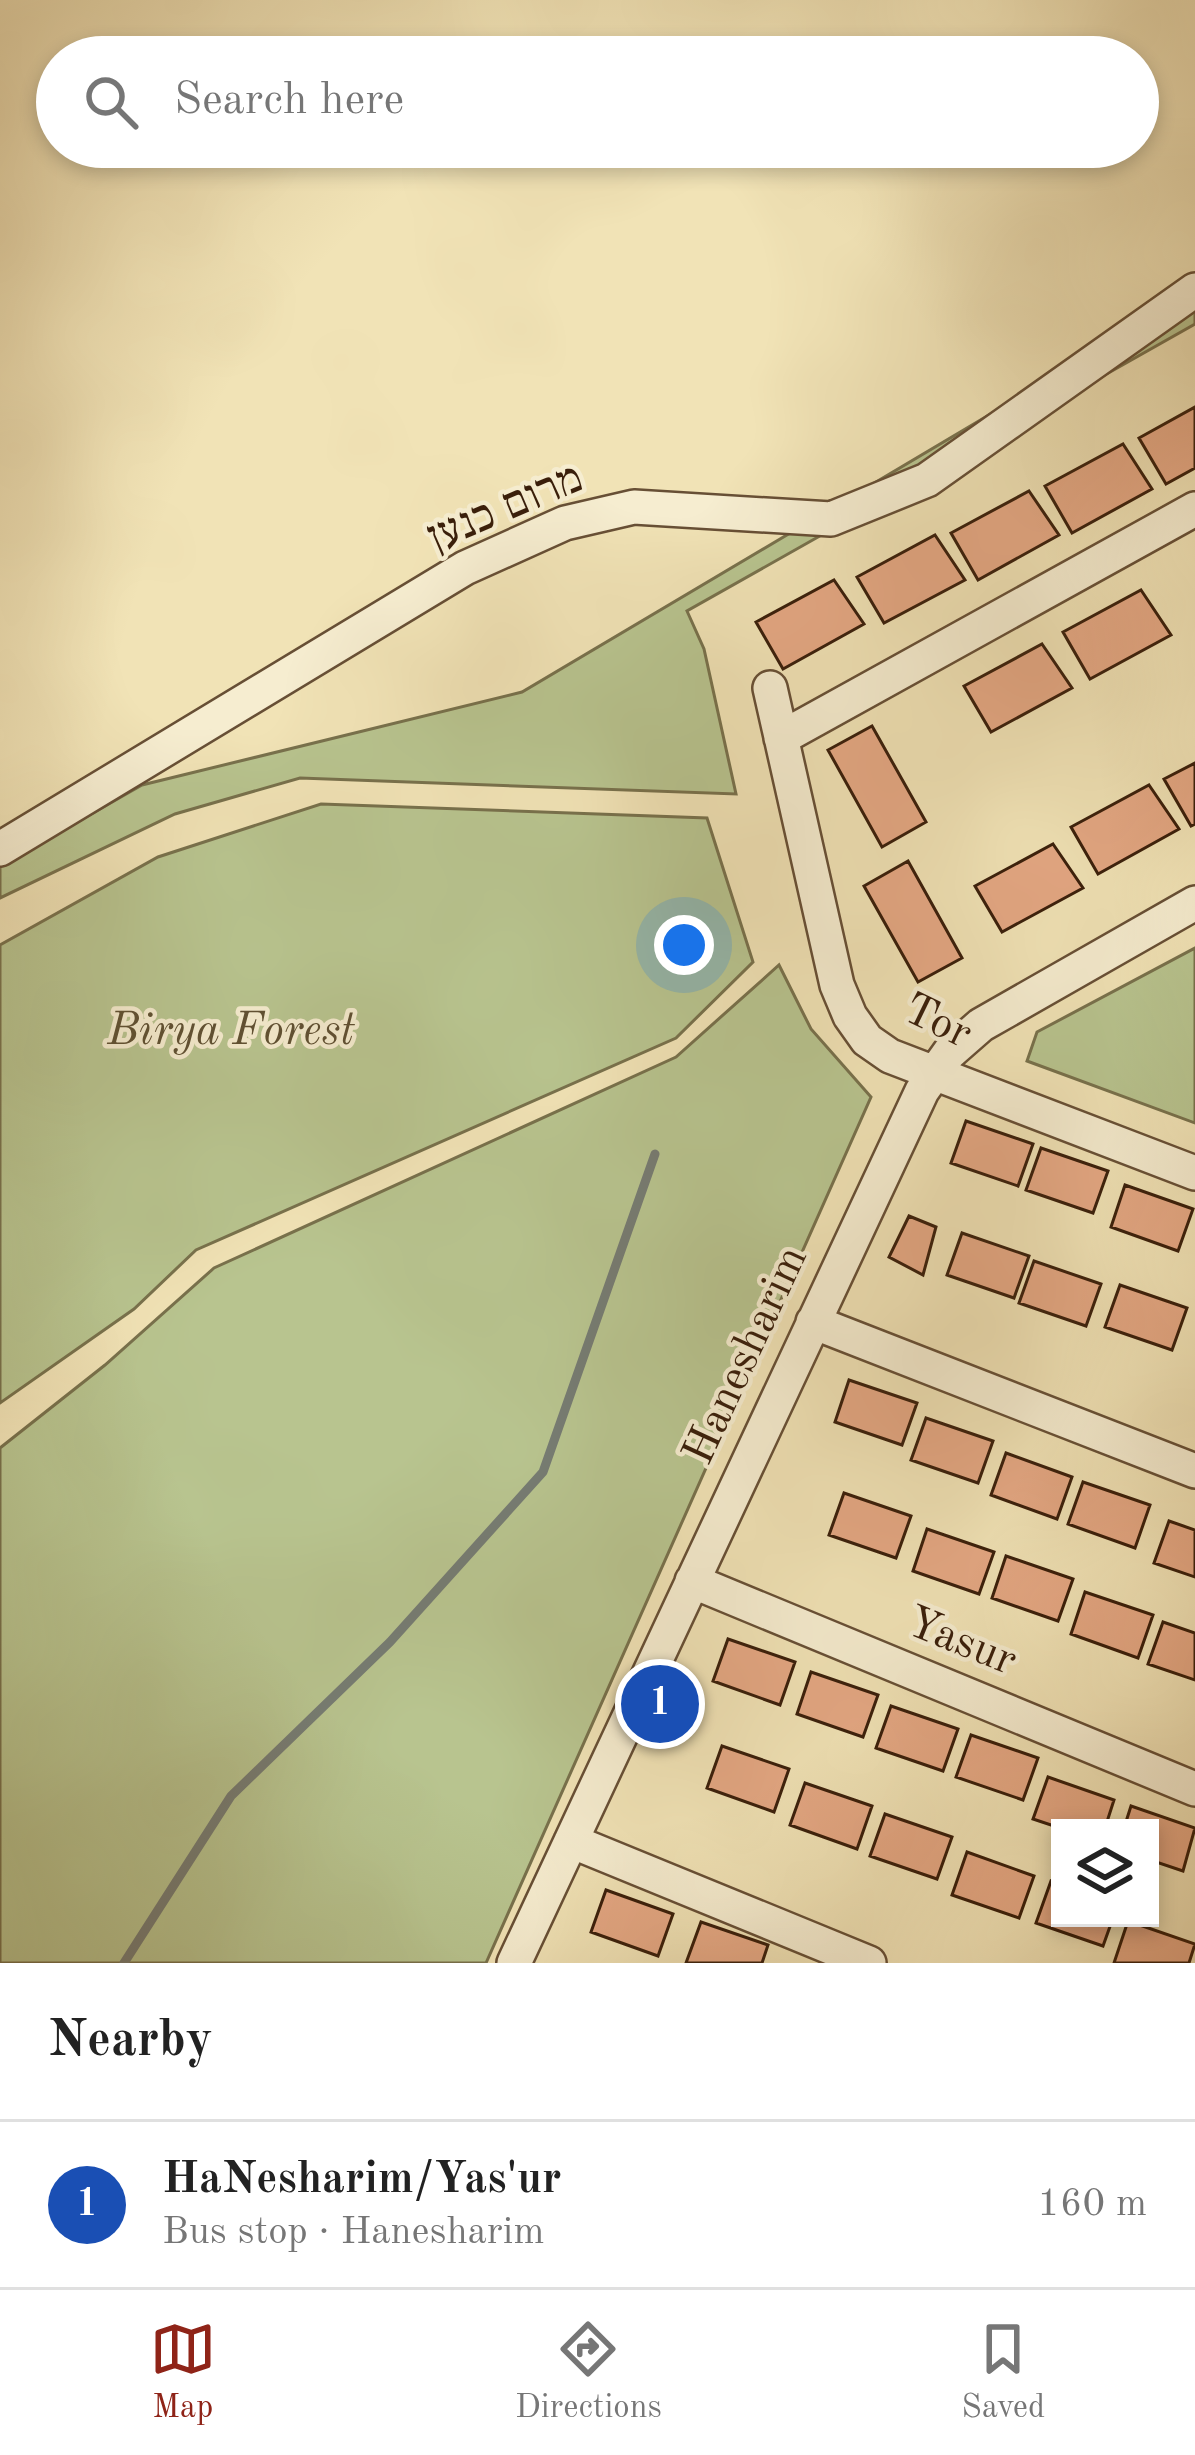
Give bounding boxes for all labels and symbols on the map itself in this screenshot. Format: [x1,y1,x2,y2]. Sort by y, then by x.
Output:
street label: מרום כנען [422,456,590,562]
your location [654,915,714,975]
street label: Tor [896,987,978,1059]
park label: Birya Forest [106,1010,355,1055]
street label: Hanesharim [677,1240,817,1472]
street label: Yasur [900,1601,1022,1685]
pin: 1 [621,1659,699,1749]

